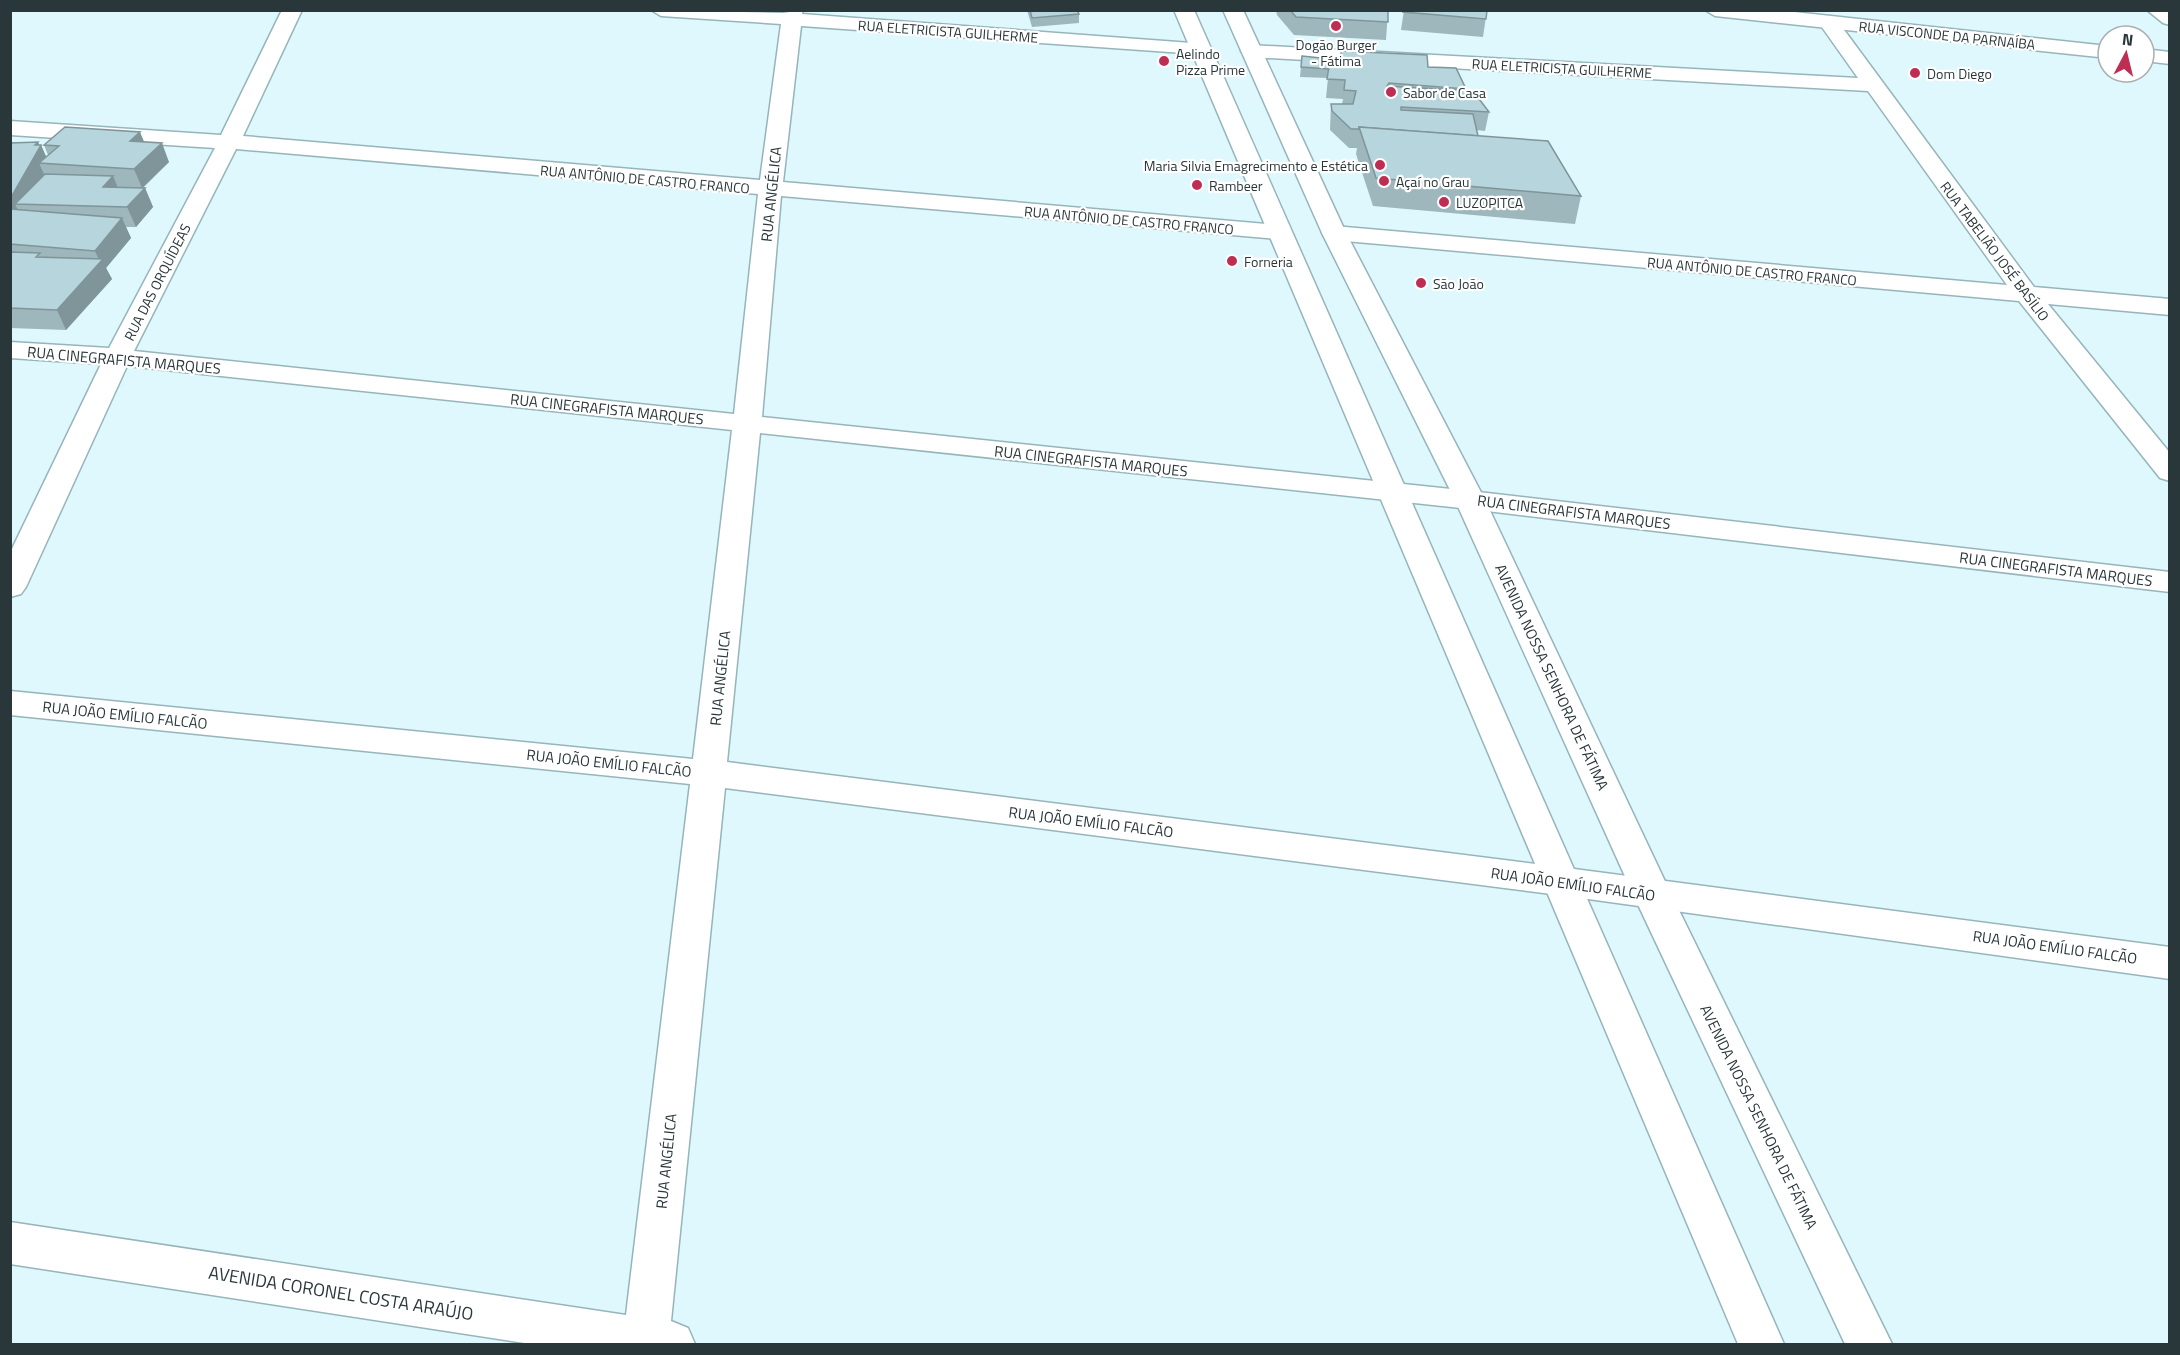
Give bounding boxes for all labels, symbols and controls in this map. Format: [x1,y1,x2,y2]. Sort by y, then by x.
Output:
street label: RUA ELETRICISTA GUILHERME [857,14,1039,48]
street label: RUA VISCONDE DA PARNAÍBA [1858,15,2037,55]
marker: Dogão Burger - Fátima [1329,19,1343,33]
north arrow [2096,24,2156,84]
text: N [2121,27,2135,52]
place label: Dogão Burger - Fátima [1295,34,1377,71]
place label: Aelindo Pizza Prime [1176,43,1245,80]
street label: RUA ELETRICISTA GUILHERME [1471,53,1653,83]
marker: Aelindo Pizza Prime [1157,54,1171,68]
place label: Dom Diego [1927,63,1992,84]
marker: Dom Diego [1908,66,1922,80]
place label: Sabor de Casa [1403,82,1486,103]
marker: Sabor de Casa [1384,85,1398,99]
street label: RUA ANGÉLICA [755,145,787,243]
place label: Maria Silvia Emagrecimento e Estética [1144,155,1368,176]
marker: Maria Silvia Emagrecimento e Estética [1373,158,1387,172]
street label: RUA ANTÔNIO DE CASTRO FRANCO [539,159,751,199]
place label: Açaí no Grau [1396,171,1469,192]
marker: Açaí no Grau [1377,174,1391,188]
place label: Rambeer [1209,175,1263,196]
street label: RUA TABELIÃO JOSÉ BASÍLIO [1935,177,2055,325]
marker: Rambeer [1190,178,1204,192]
place label: LUZOPITCA [1456,192,1524,213]
marker: LUZOPITCA [1437,195,1451,209]
street label: RUA ANTÔNIO DE CASTRO FRANCO [1023,200,1235,240]
street label: RUA DAS ORQUÍDEAS [118,220,196,344]
place label: Forneria [1244,251,1293,272]
street label: RUA ANTÔNIO DE CASTRO FRANCO [1646,251,1858,291]
marker: Forneria [1225,254,1239,268]
place label: São João [1433,273,1484,294]
marker: São João [1414,276,1428,290]
street label: RUA CINEGRAFISTA MARQUES [26,340,222,380]
street label: RUA CINEGRAFISTA MARQUES [509,387,705,431]
street label: RUA CINEGRAFISTA MARQUES [993,439,1189,483]
street label: RUA CINEGRAFISTA MARQUES [1476,489,1672,535]
street label: RUA CINEGRAFISTA MARQUES [1958,546,2154,592]
street label: AVENIDA NOSSA SENHORA DE FÁTIMA [1489,560,1615,794]
street label: RUA ANGÉLICA [704,629,736,727]
street label: RUA JOÃO EMÍLIO FALCÃO [41,695,209,735]
street label: RUA JOÃO EMÍLIO FALCÃO [525,743,693,783]
street label: RUA JOÃO EMÍLIO FALCÃO [1007,800,1175,844]
street label: RUA JOÃO EMÍLIO FALCÃO [1489,861,1657,907]
street label: RUA JOÃO EMÍLIO FALCÃO [1971,924,2139,970]
street label: AVENIDA NOSSA SENHORA DE FÁTIMA [1694,1001,1824,1233]
street label: RUA ANGÉLICA [650,1112,682,1210]
street label: AVENIDA CORONEL COSTA ARAÚJO [207,1259,475,1327]

